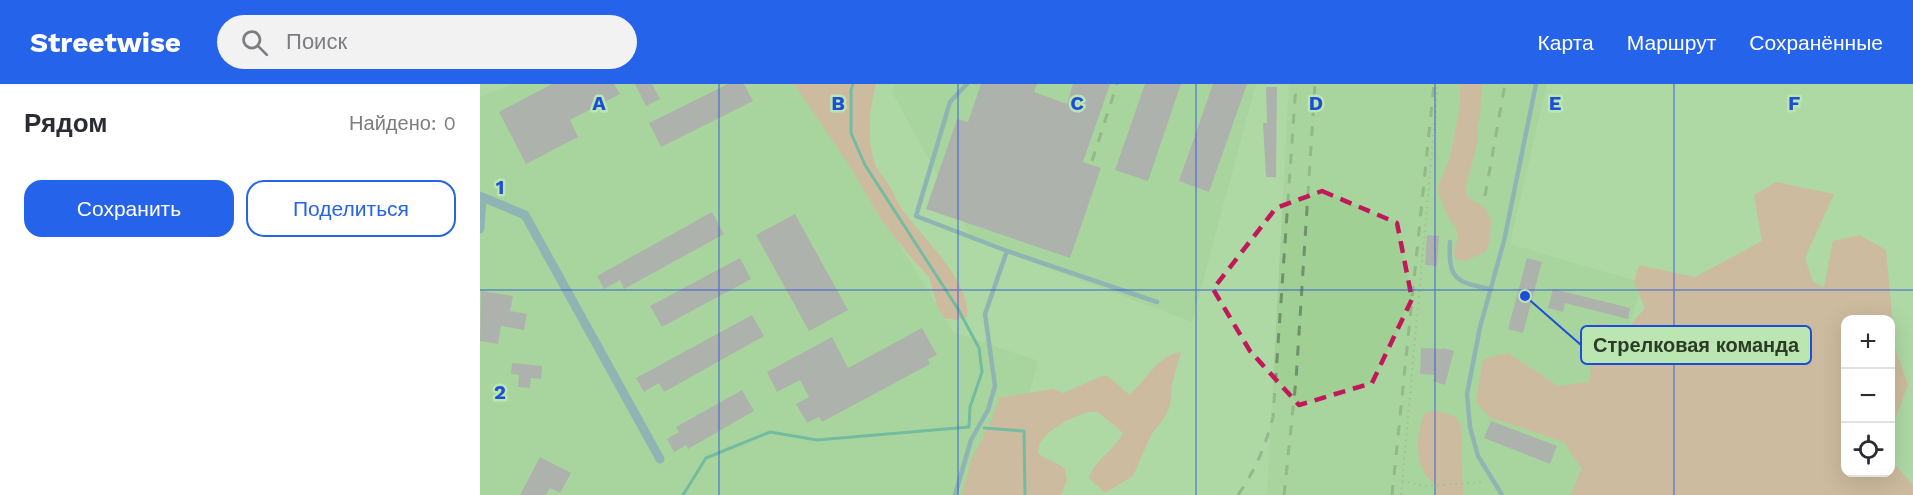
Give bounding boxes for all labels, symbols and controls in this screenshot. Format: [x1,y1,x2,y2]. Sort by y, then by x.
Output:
search box [217,15,637,69]
text: Streetwise [30,26,181,59]
icon: search [238,26,271,59]
text: Поиск [286,29,347,54]
text: Карта [1538,30,1594,55]
text: Маршрут [1627,30,1716,55]
text: Сохранённые [1749,30,1883,55]
text: A [592,91,606,115]
text: B [831,91,845,115]
text: C [1070,91,1084,115]
text: D [1309,91,1323,115]
text: E [1549,91,1561,115]
text: F [1788,91,1800,115]
text: Рядом [24,108,107,138]
text: Найдено: 0 [349,111,456,135]
text: 1 [496,175,504,199]
button: Сохранить [24,180,234,237]
button: Поделиться [246,180,456,237]
map controls [1841,315,1895,477]
button: + [1841,315,1895,369]
callout: Стрелковая команда [1581,326,1811,364]
text: Стрелковая команда [1593,333,1800,357]
button: − [1841,369,1895,423]
text: 2 [494,380,506,404]
button: locate [1841,423,1895,477]

